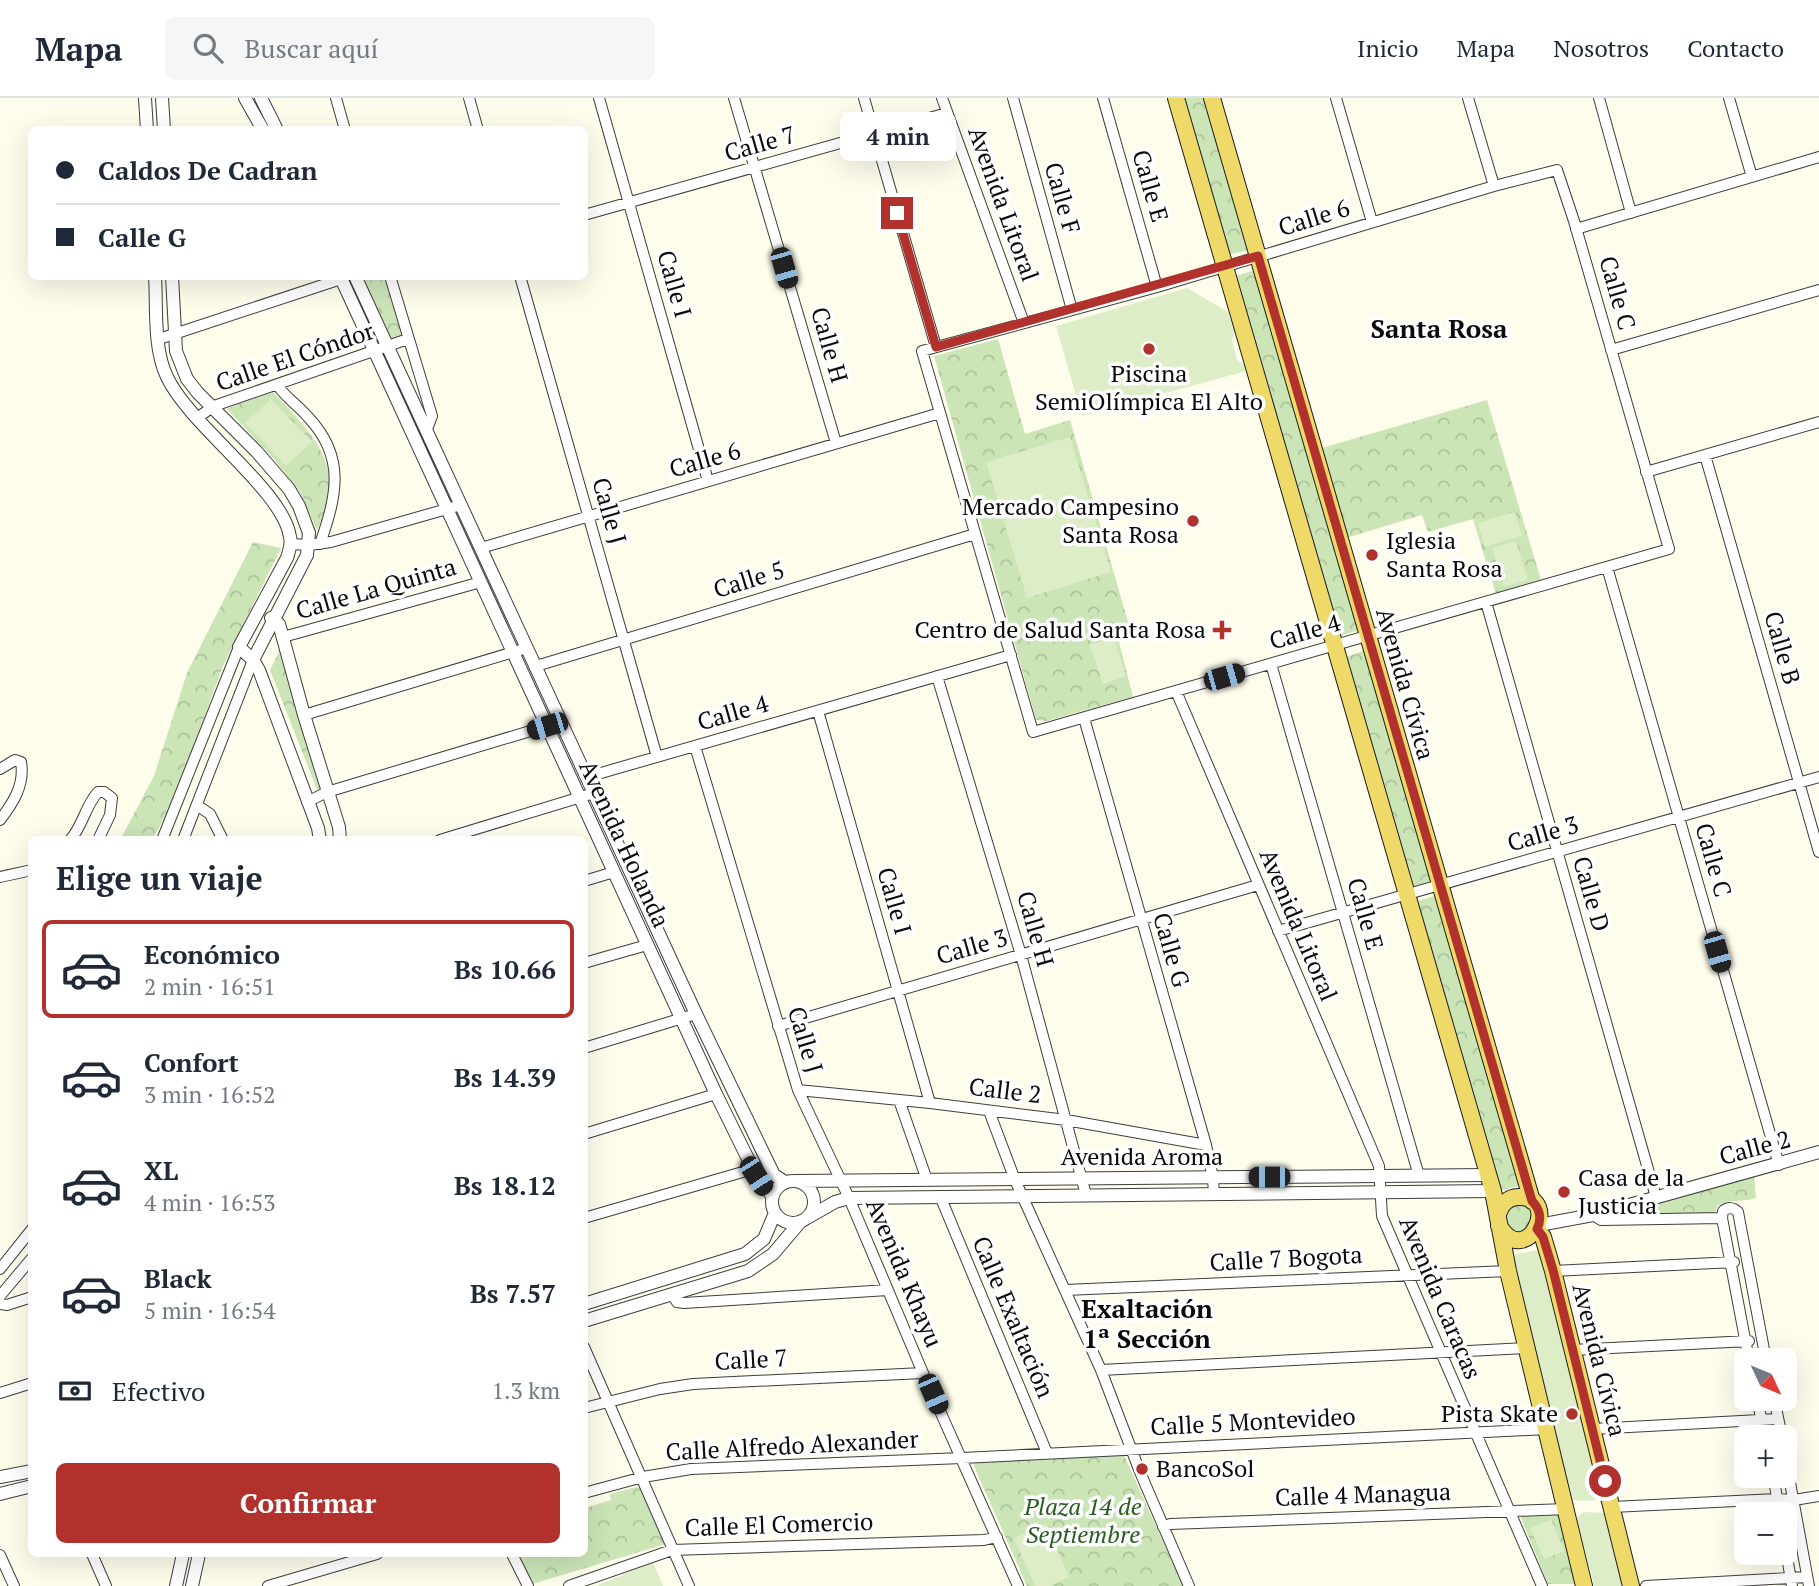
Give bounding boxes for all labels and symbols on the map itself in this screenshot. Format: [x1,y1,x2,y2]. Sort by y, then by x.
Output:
callout: 4 min [839,111,955,160]
street label: Calle 7 [720,118,799,168]
street label: Avenida Litoral [961,122,1047,285]
street label: Calle E [1125,146,1177,226]
street label: Calle F [1038,158,1088,237]
street label: Calle 6 [1274,191,1353,243]
route end [881,197,913,229]
car [769,245,800,291]
street label: Calle I [650,246,700,321]
street label: Calle C [1592,252,1644,333]
street label: Calle H [804,303,856,386]
district label: Santa Rosa [1371,311,1508,345]
street label: Calle El Cóndor [211,314,379,398]
marker: Piscina SemiOlímpica El Alto [1141,341,1157,357]
place label: Piscina SemiOlímpica El Alto [1035,357,1263,417]
street label: Calle 6 [665,434,744,484]
street label: Calle J [585,474,635,548]
place label: Mercado Campesino Santa Rosa [962,490,1179,550]
marker: Mercado Campesino Santa Rosa [1185,513,1201,529]
place label: Iglesia Santa Rosa [1386,524,1503,584]
marker: Iglesia Santa Rosa [1364,547,1380,563]
street label: Calle La Quinta [292,550,459,626]
street label: Calle 5 [709,553,788,605]
street label: Avenida Cívica [1369,604,1443,763]
street label: Calle 4 [1265,606,1344,656]
street label: Calle B [1757,607,1809,688]
place label: Centro de Salud Santa Rosa [914,613,1206,645]
marker: Centro de Salud Santa Rosa [1212,620,1232,640]
car [1201,661,1248,693]
street label: Calle 4 [693,687,772,737]
car [524,710,571,742]
street label: Avenida Holanda [572,755,678,932]
street label: Calle 3 [1503,808,1582,858]
street label: Calle C [1688,819,1740,900]
street label: Avenida Litoral [1252,844,1345,1006]
street label: Calle D [1566,852,1618,935]
street label: Calle I [870,863,920,938]
street label: Calle E [1340,874,1392,954]
street label: Calle H [1010,887,1062,970]
street label: Calle G [1146,909,1198,991]
street label: Calle 3 [932,921,1011,971]
car [1702,929,1733,975]
street label: Calle J [781,1002,831,1077]
street label: Calle 2 [967,1070,1043,1110]
street label: Calle 2 [1715,1122,1794,1172]
street label: Avenida Aroma [1061,1140,1223,1172]
car [736,1153,777,1199]
place label: Casa de la Justicia [1578,1161,1685,1221]
car [1249,1167,1291,1188]
marker: Casa de la Justicia [1556,1184,1572,1200]
street label: Avenida Khayu [859,1193,951,1352]
street label: Avenida Caracas [1392,1211,1490,1384]
street label: Calle Exaltación [965,1231,1062,1402]
street label: Calle 7 Bogota [1209,1238,1363,1278]
street label: Avenida Cívica [1566,1280,1634,1440]
district label: Exaltación 1ª Sección [1081,1291,1213,1355]
street label: Calle 7 [714,1341,788,1377]
north arrow [1734,1348,1797,1410]
car [915,1371,952,1417]
place label: Pista Skate [1441,1397,1558,1429]
street label: Calle 5 Montevideo [1150,1400,1356,1442]
marker: Pista Skate [1564,1406,1580,1422]
street label: Calle Alfredo Alexander [665,1422,920,1468]
place label: BancoSol [1156,1452,1255,1484]
marker: BancoSol [1134,1461,1150,1477]
route start [1589,1465,1621,1497]
street label: Calle 4 Managua [1274,1475,1452,1513]
park label: Plaza 14 de Septiembre [1023,1490,1142,1550]
street label: Calle El Comercio [684,1505,874,1543]

